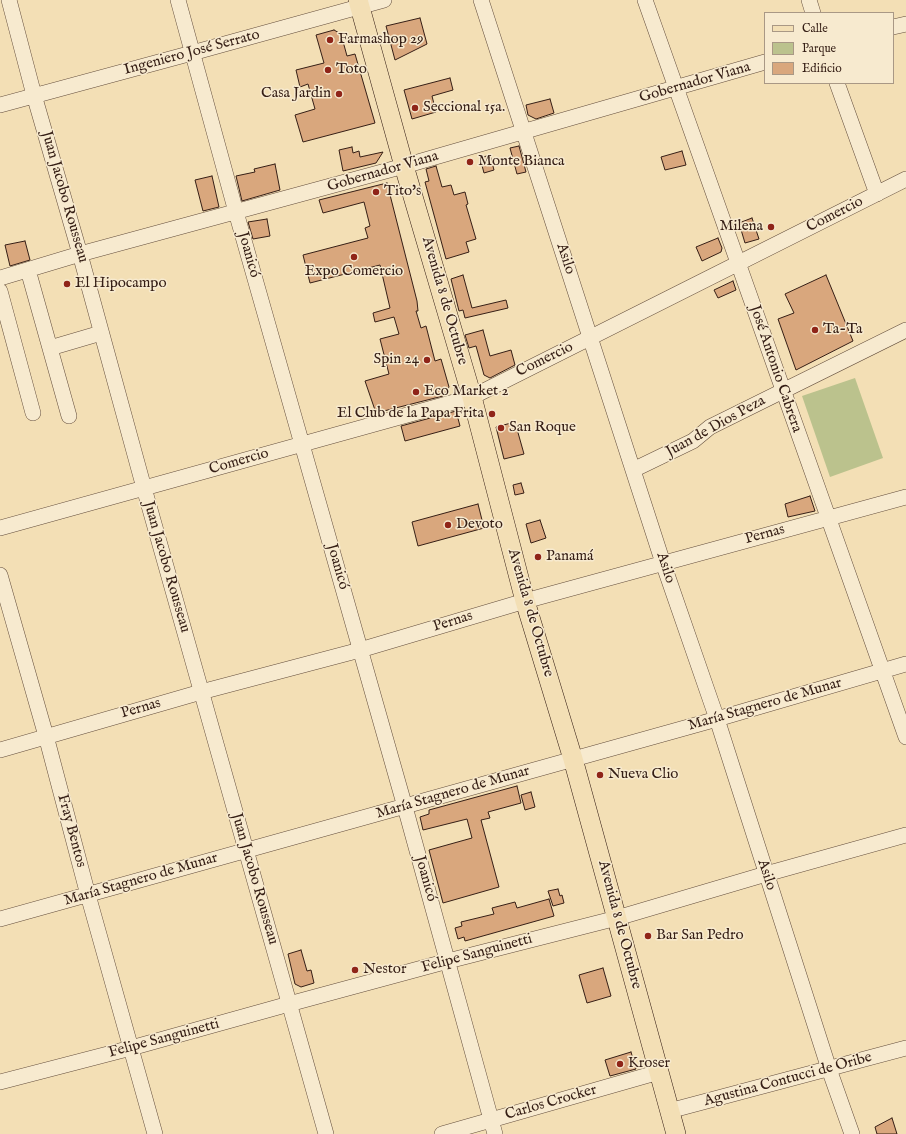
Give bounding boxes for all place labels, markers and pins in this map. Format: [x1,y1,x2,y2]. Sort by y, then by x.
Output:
place label: Farmashop 29 [338,31,424,49]
marker: Farmashop 29 [325,35,335,45]
place label: Toto [336,61,367,79]
marker: Toto [323,65,333,75]
place label: Casa Jardin [261,85,331,103]
marker: Casa Jardin [334,89,344,99]
place label: Seccional 15a. [423,99,505,117]
marker: Seccional 15a. [410,103,420,113]
place label: Monte Bianca [478,153,565,171]
marker: Monte Bianca [465,157,475,167]
place label: Tito's [384,183,421,201]
marker: Tito's [371,187,381,197]
place label: Milena [719,218,763,236]
marker: Milena [766,222,776,232]
marker: Expo Comercio [349,252,359,262]
place label: Expo Comercio [305,263,403,281]
place label: El Hipocampo [75,275,167,293]
marker: El Hipocampo [62,279,72,289]
place label: Ta-Ta [823,321,863,339]
marker: Ta-Ta [810,325,820,335]
place label: Spin 24 [374,351,419,369]
marker: Spin 24 [422,355,432,365]
place label: Eco Market 2 [424,383,508,401]
marker: Eco Market 2 [411,387,421,397]
place label: El Club de la Papa Frita [337,405,484,423]
marker: El Club de la Papa Frita [487,409,497,419]
place label: San Roque [509,419,576,437]
marker: San Roque [496,423,506,433]
place label: Devoto [456,516,503,534]
marker: Devoto [443,520,453,530]
place label: Panamá [546,548,594,566]
marker: Panamá [533,552,543,562]
place label: Nueva Clio [608,766,678,784]
marker: Nueva Clio [595,770,605,780]
place label: Bar San Pedro [656,927,744,945]
marker: Bar San Pedro [643,931,653,941]
place label: Nestor [363,961,406,979]
marker: Nestor [350,965,360,975]
place label: Kroser [628,1055,670,1073]
marker: Kroser [615,1059,625,1069]

